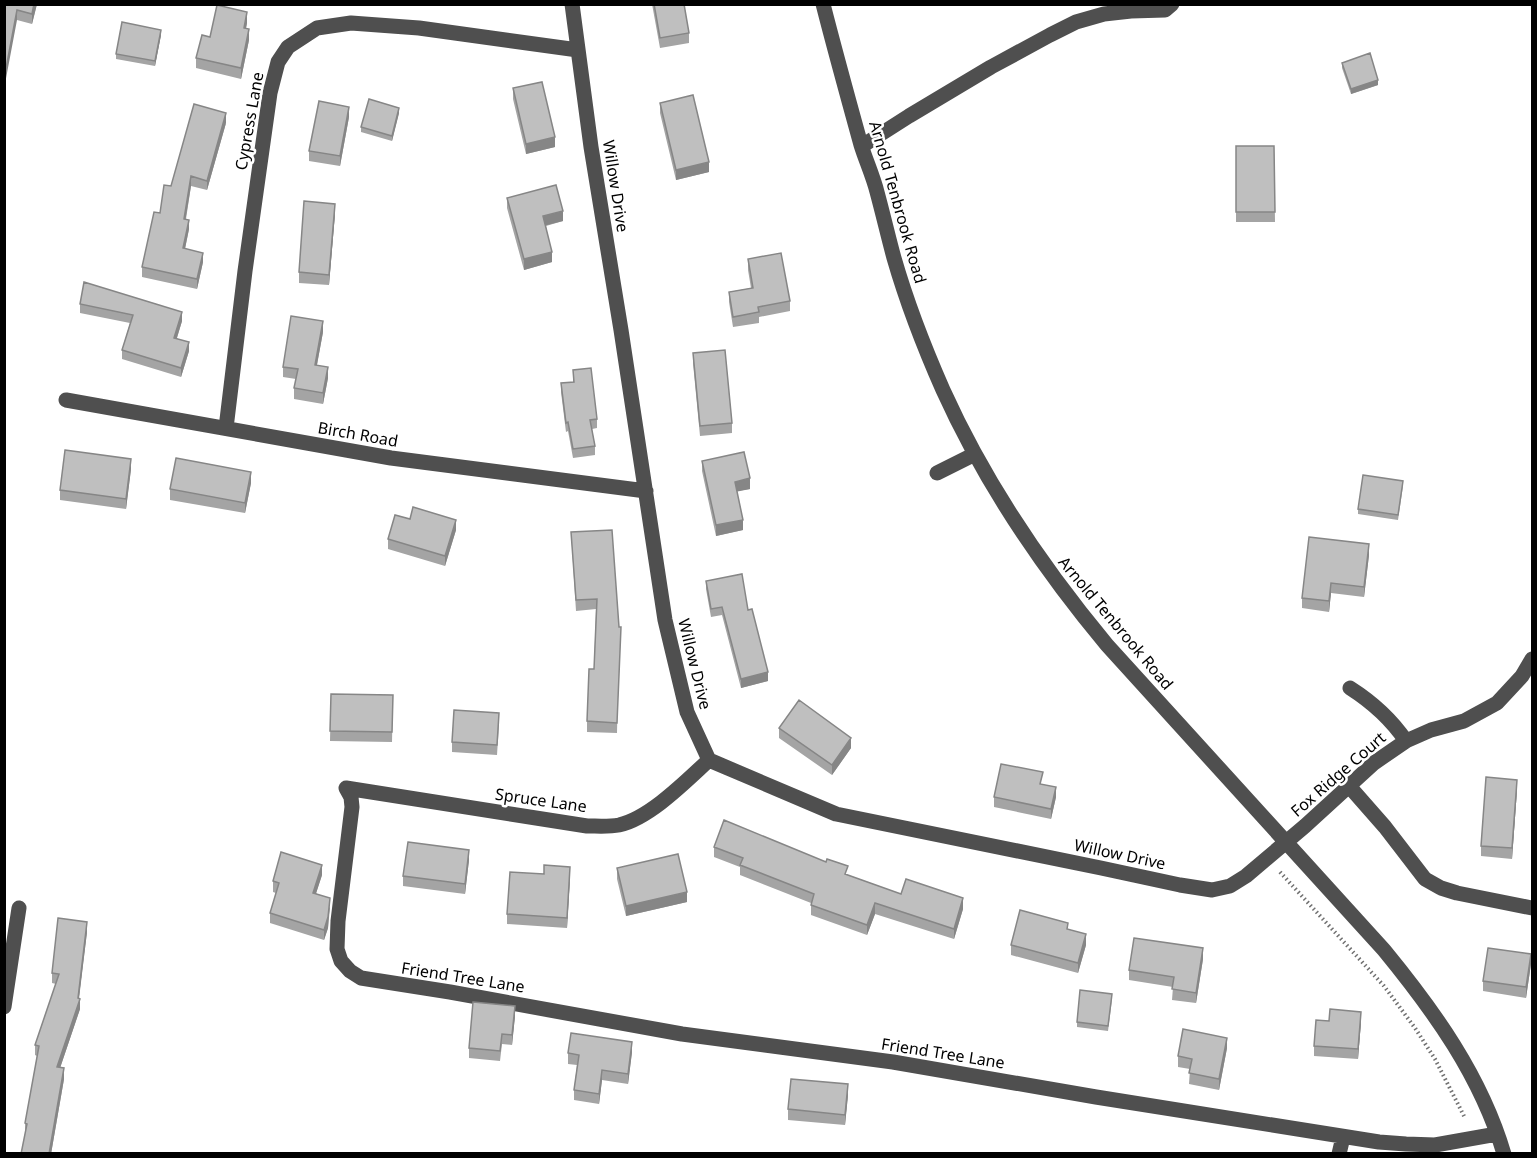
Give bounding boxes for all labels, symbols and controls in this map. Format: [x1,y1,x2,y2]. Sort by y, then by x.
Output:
street label: Cypress Lane [230,70,268,172]
street label: Arnold Tenbrook Road [864,118,932,286]
street label: Willow Drive [598,138,634,234]
street label: Birch Road [316,416,400,452]
street label: Arnold Tenbrook Road [1054,552,1178,694]
street label: Willow Drive [673,616,717,712]
street label: Fox Ridge Court [1286,726,1390,821]
street label: Spruce Lane [494,783,588,817]
street label: Willow Drive [1072,834,1168,874]
street label: Friend Tree Lane [400,956,526,998]
street label: Friend Tree Lane [880,1032,1006,1074]

